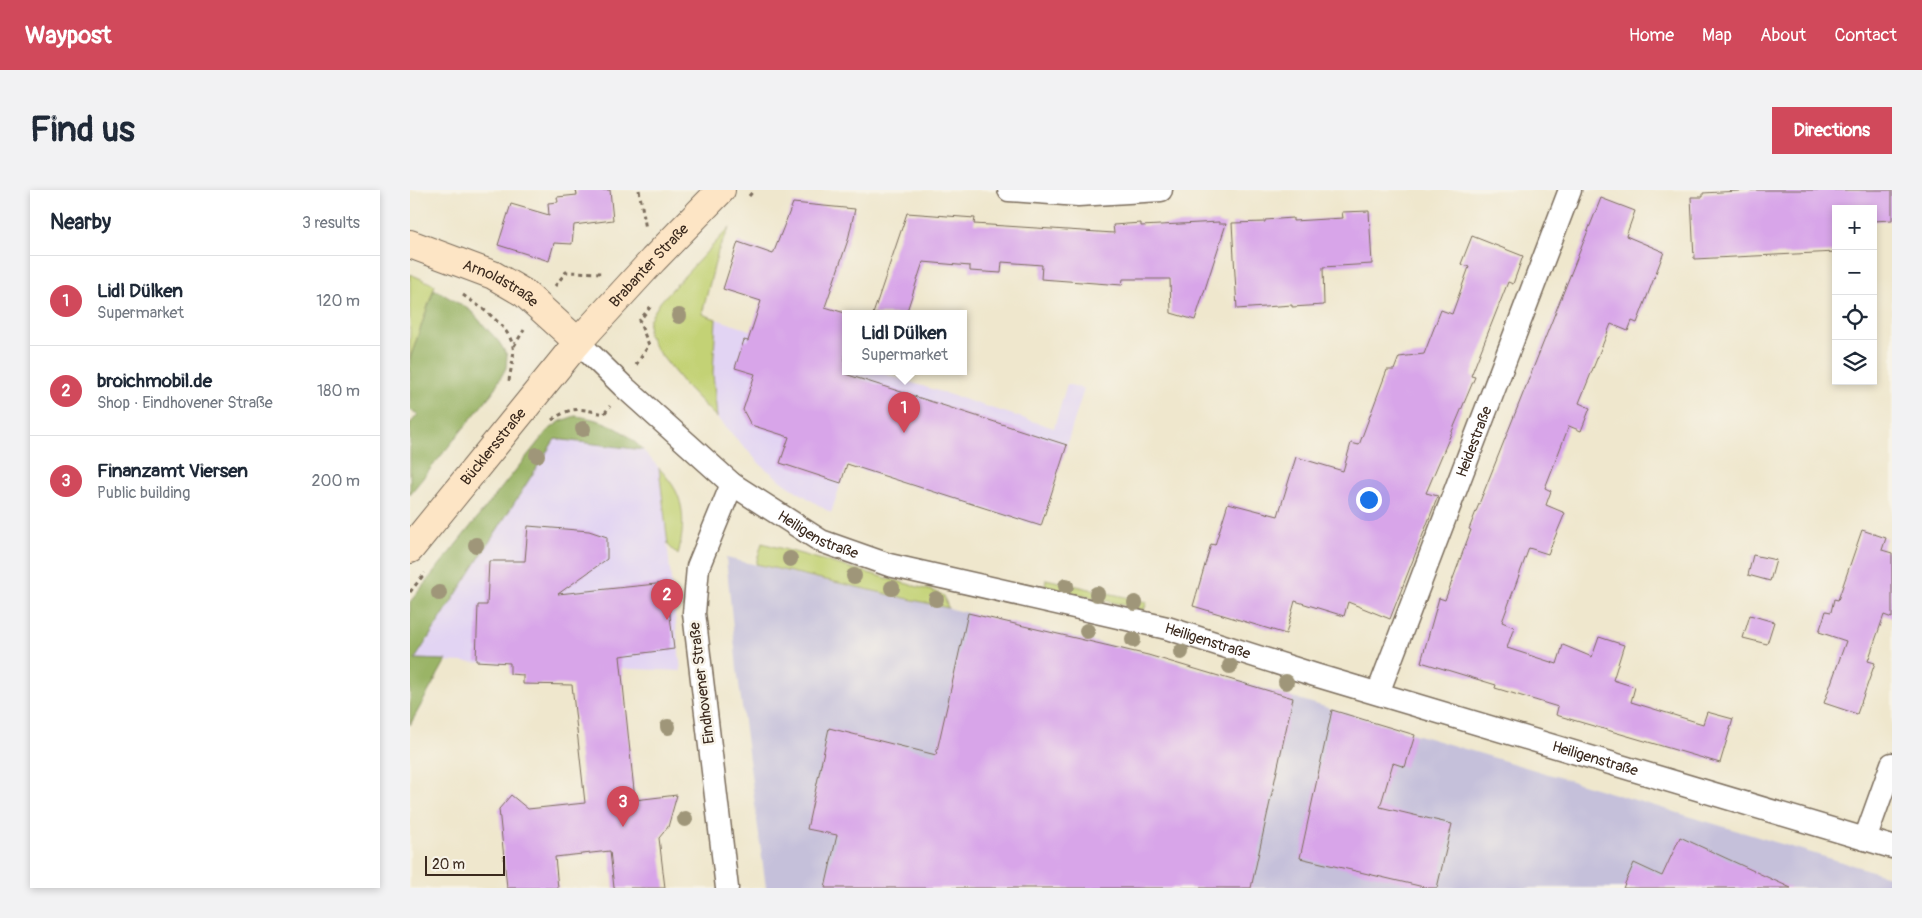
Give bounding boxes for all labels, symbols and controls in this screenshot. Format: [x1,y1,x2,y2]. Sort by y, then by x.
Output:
text: Waypost [25,21,112,50]
text: Home [1629,24,1674,47]
text: Map [1702,24,1732,47]
text: About [1760,24,1806,47]
text: Contact [1834,24,1897,47]
button: Directions [1772,107,1892,154]
text: Find us [30,108,135,152]
map controls [1832,205,1877,385]
button: + [1832,205,1877,250]
text: Nearby [50,209,111,236]
text: 3 results [302,213,360,233]
street label: Brabanter Straße [605,219,693,311]
button: − [1832,250,1877,295]
street label: Arnoldstraße [460,255,543,311]
text: Lidl Dülken [97,279,183,303]
text: 1 [63,291,69,311]
text: 120 m [316,291,360,311]
button: locate [1832,295,1877,340]
text: Supermarket [97,303,184,323]
popup [842,310,967,375]
text: Lidl Dülken [861,321,947,345]
button: layers [1832,340,1877,385]
text: Supermarket [861,345,948,365]
text: broichmobil.de [97,369,212,393]
text: 2 [62,381,70,401]
text: 180 m [317,381,360,401]
pin: 1 [888,392,920,433]
text: Shop · Eindhovener Straße [97,393,273,413]
street label: Heidestraße [1452,403,1496,480]
street label: Bücklersstraße [456,404,531,489]
text: Finanzamt Viersen [97,459,248,483]
text: 3 [62,471,70,491]
text: 200 m [312,471,360,491]
text: Public building [97,483,190,503]
your location [1356,487,1382,513]
street label: Heiligenstraße [774,506,862,563]
pin: 2 [651,579,683,620]
street label: Heiligenstraße [1162,618,1253,664]
street label: Eindhovener Straße [685,621,719,745]
street label: Heiligenstraße [1550,737,1641,780]
pin: 3 [607,786,639,827]
scale bar [425,853,505,876]
text: 20 m [432,856,465,873]

